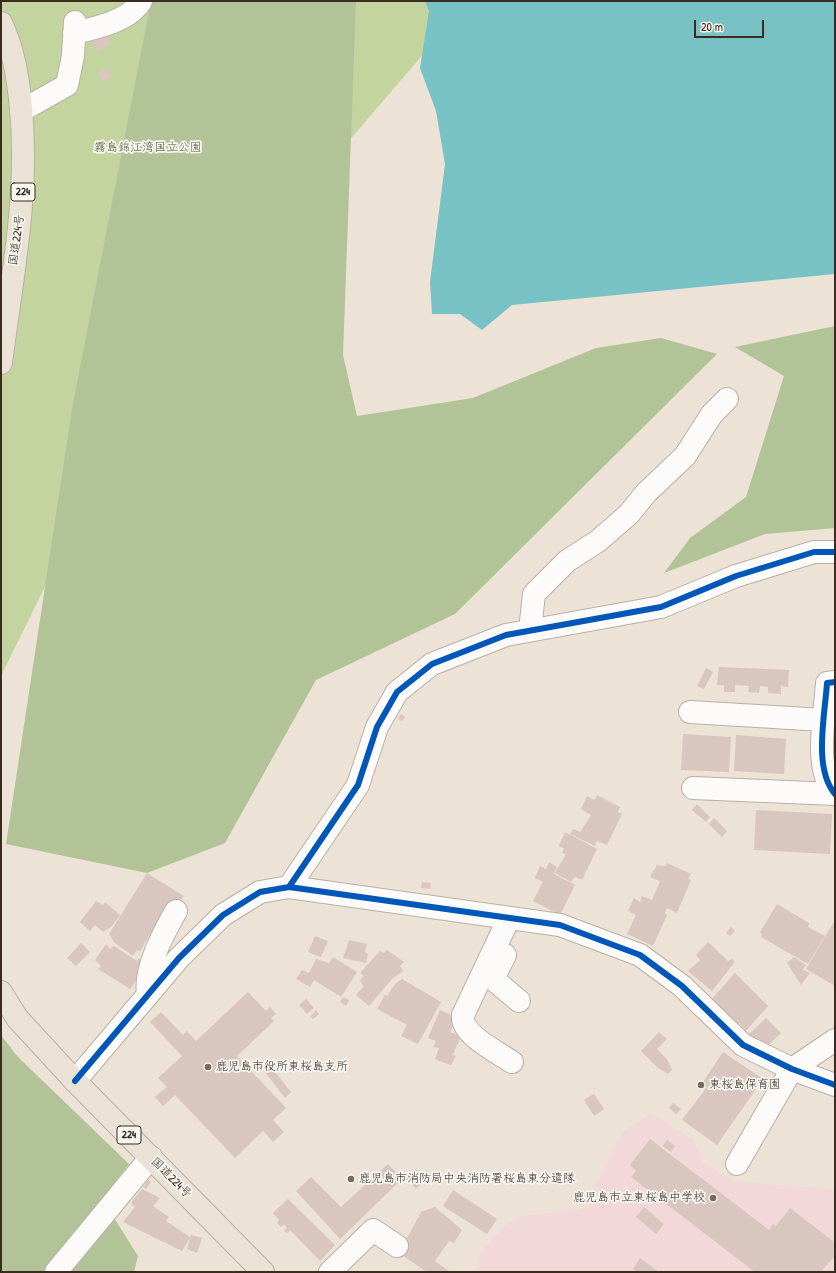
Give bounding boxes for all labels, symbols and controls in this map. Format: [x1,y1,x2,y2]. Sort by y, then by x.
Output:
scale bar [696,12,766,38]
text: 20 m [701,18,723,35]
park label: 霧島錦江湾国立公園 [94,141,202,155]
road number: 224 [11,183,35,201]
street label: 国道224号 [6,213,28,267]
place label: 鹿児島市役所東桜島支所 [216,1060,348,1074]
marker: 鹿児島市役所東桜島支所 [203,1062,213,1072]
place label: 東桜島保育園 [709,1078,781,1092]
marker: 東桜島保育園 [696,1080,706,1090]
road number: 224 [117,1126,141,1144]
street label: 国道224号 [148,1155,194,1201]
place label: 鹿児島市消防局中央消防署桜島東分遣隊 [359,1172,575,1186]
marker: 鹿児島市消防局中央消防署桜島東分遣隊 [346,1174,356,1184]
place label: 鹿児島市立東桜島中学校 [573,1191,705,1205]
marker: 鹿児島市立東桜島中学校 [708,1193,718,1203]

